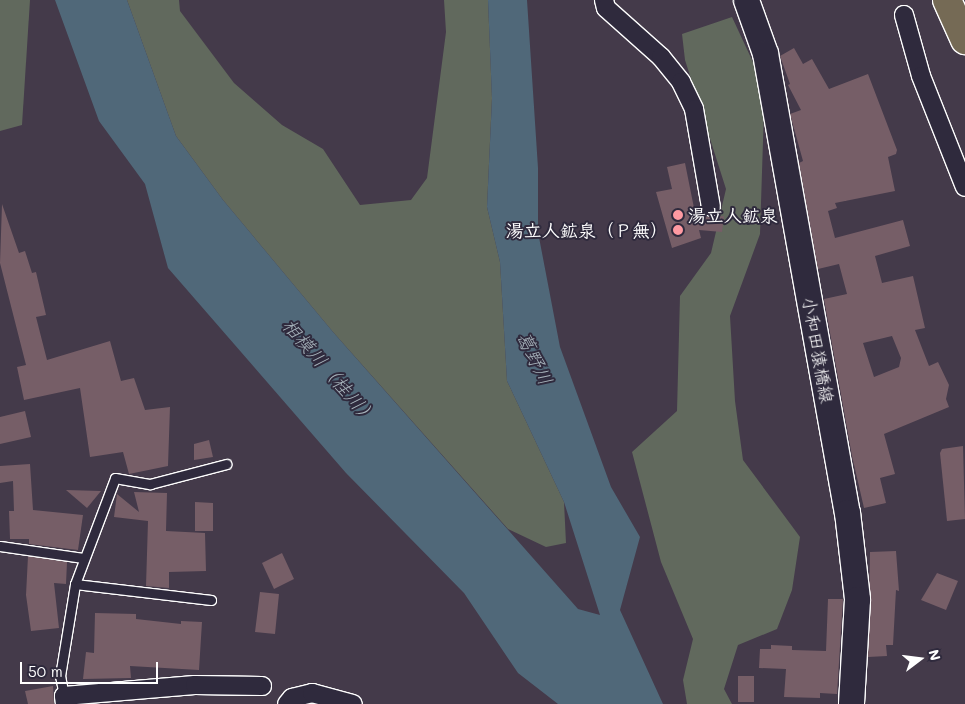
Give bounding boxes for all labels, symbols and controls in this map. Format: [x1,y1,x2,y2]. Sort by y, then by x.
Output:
place label: 湯立人鉱泉 [688,204,778,226]
marker: 湯立人鉱泉 [672,209,684,221]
place label: 湯立人鉱泉（Ｐ無） [506,219,668,241]
marker: 湯立人鉱泉（Ｐ無） [672,224,684,236]
street label: 小和田猿橋線 [798,295,838,405]
water label: 相模川（桂川） [278,313,382,429]
water label: 葛野川 [512,327,558,389]
north arrow [895,634,945,684]
text: N [924,647,946,663]
scale bar [22,652,160,684]
text: 50 m [28,661,63,681]

